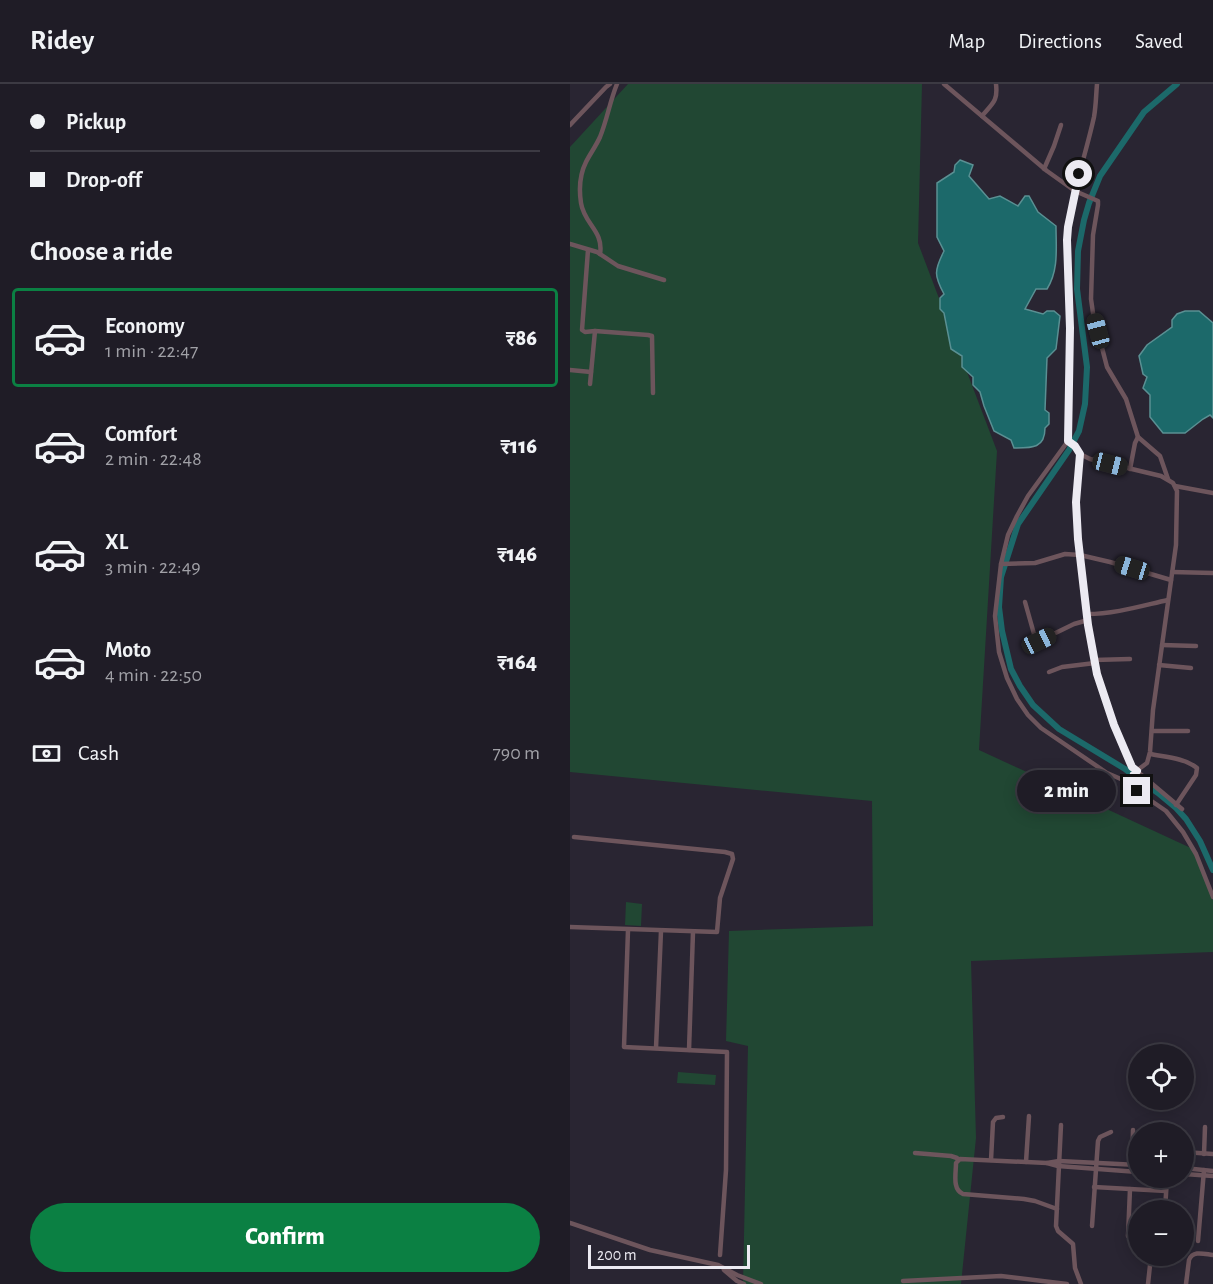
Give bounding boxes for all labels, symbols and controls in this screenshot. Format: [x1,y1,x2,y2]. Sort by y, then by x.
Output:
text: Ridey [30,27,94,55]
text: Map [949,31,985,52]
text: Directions [1018,31,1102,52]
text: Saved [1135,31,1183,52]
text: Pickup [66,111,126,133]
route start [1065,160,1092,187]
text: Drop-off [66,169,142,191]
text: Choose a ride [30,238,173,265]
icon: car [33,311,87,365]
car [1085,311,1111,351]
text: Economy [105,315,185,337]
text: ₹86 [506,327,537,349]
text: 1 min · 22:47 [105,341,198,361]
icon: car [33,419,87,473]
text: Comfort [105,423,177,445]
text: ₹116 [501,435,537,457]
text: 2 min · 22:48 [105,449,202,469]
car [1090,451,1130,477]
icon: car [33,527,87,581]
text: XL [105,531,128,553]
text: ₹146 [497,543,537,565]
car [1112,554,1152,582]
text: 3 min · 22:49 [105,557,201,577]
car [1019,625,1059,657]
icon: car [33,635,87,689]
text: Moto [105,639,151,661]
text: ₹164 [497,651,537,673]
text: 4 min · 22:50 [105,665,202,685]
icon: cash [30,737,63,770]
text: Cash [78,742,119,764]
text: 790 m [492,743,540,763]
callout: 2 min [1017,770,1116,812]
route end [1123,777,1150,804]
text: 2 min [1044,781,1089,801]
map controls [1128,1044,1194,1266]
button: locate [1128,1044,1194,1110]
button: + [1128,1122,1194,1188]
button: − [1128,1200,1194,1266]
button: Confirm [30,1203,540,1272]
scale bar [588,1242,750,1270]
text: 200 m [597,1247,637,1263]

